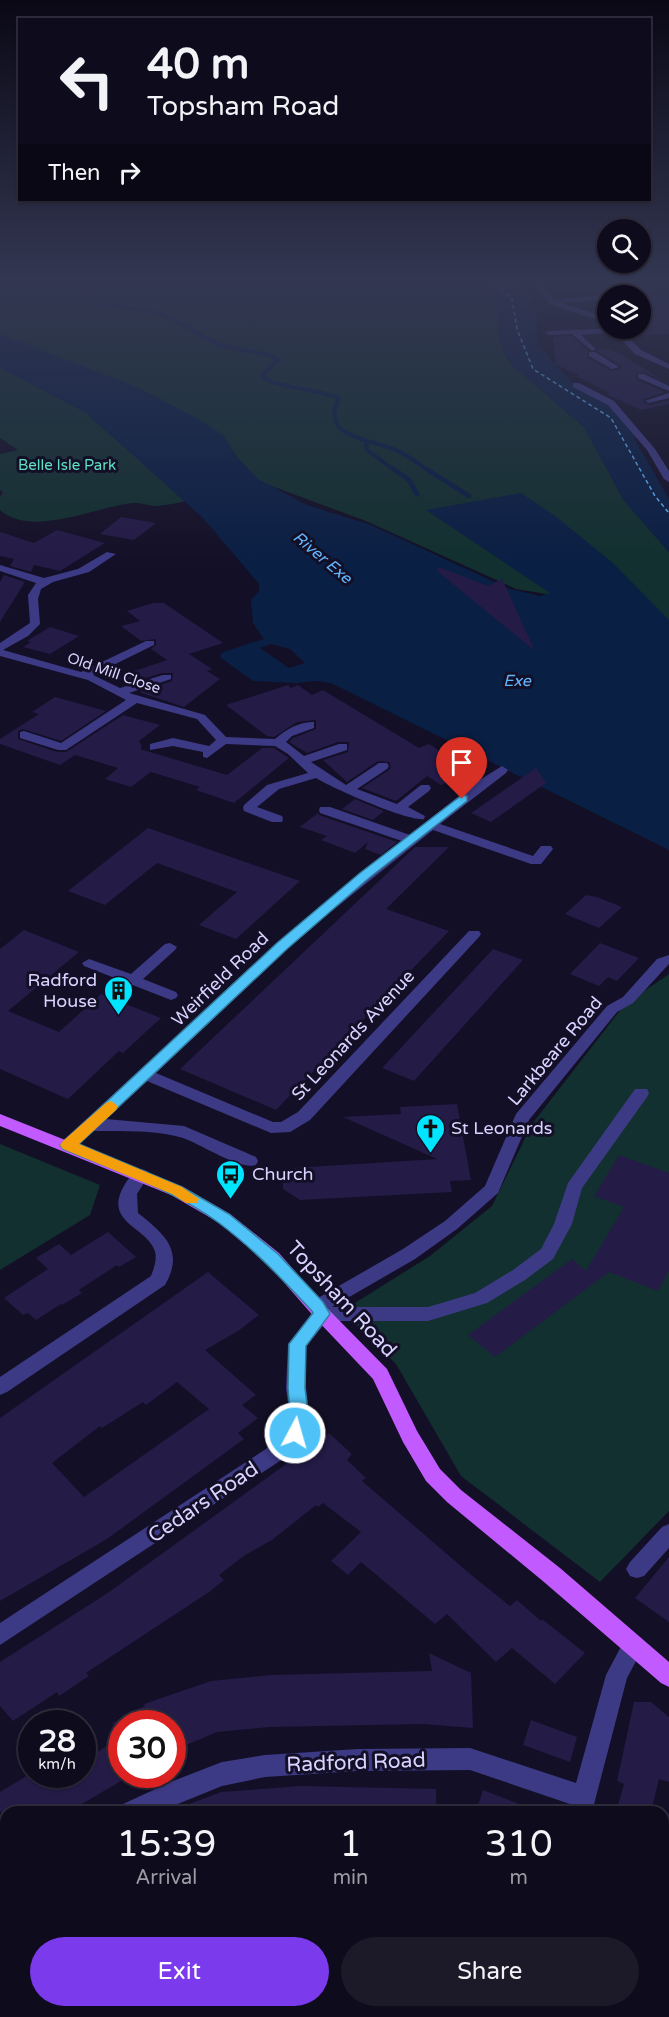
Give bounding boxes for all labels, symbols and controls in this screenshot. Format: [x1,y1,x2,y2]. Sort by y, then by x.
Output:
text: 40 m [147,39,249,90]
icon: left [48,42,126,120]
text: Topsham Road [147,90,339,123]
icon: right [113,156,146,189]
text: Then [48,160,101,186]
map controls [597,219,651,339]
button: search [597,219,651,273]
button: layers [597,285,651,339]
park label: Belle Isle Park [18,456,116,474]
water label: River Exe [289,527,357,589]
street label: Old Mill Close [65,649,163,697]
water label: Exe [503,671,532,691]
pin [436,737,487,799]
icon: arrive [445,746,478,779]
street label: Weirfield Road [167,927,273,1031]
street label: St Leonards Avenue [287,965,419,1105]
place label: Radford House [27,969,97,1012]
building icon: Radford House [102,974,134,1016]
street label: Larkbeare Road [503,992,607,1110]
church icon: St Leonards [414,1112,446,1154]
place label: St Leonards [451,1117,552,1139]
bus stop icon: Church [215,1158,247,1200]
place label: Church [252,1163,314,1185]
street label: Topsham Road [281,1236,402,1363]
position arrow [263,1401,327,1465]
street label: Cedars Road [143,1456,263,1548]
speed limit sign: 30 [108,1710,186,1788]
text: 28 [38,1723,76,1760]
street label: Radford Road [286,1748,426,1777]
text: km/h [38,1755,76,1773]
text: 15:39 [116,1823,216,1866]
text: 1 [339,1823,362,1866]
text: 310 [485,1823,553,1866]
text: Arrival [135,1866,197,1890]
text: min [333,1866,368,1890]
text: m [509,1866,528,1890]
button: Exit [30,1937,329,2006]
button: Share [341,1937,639,2006]

